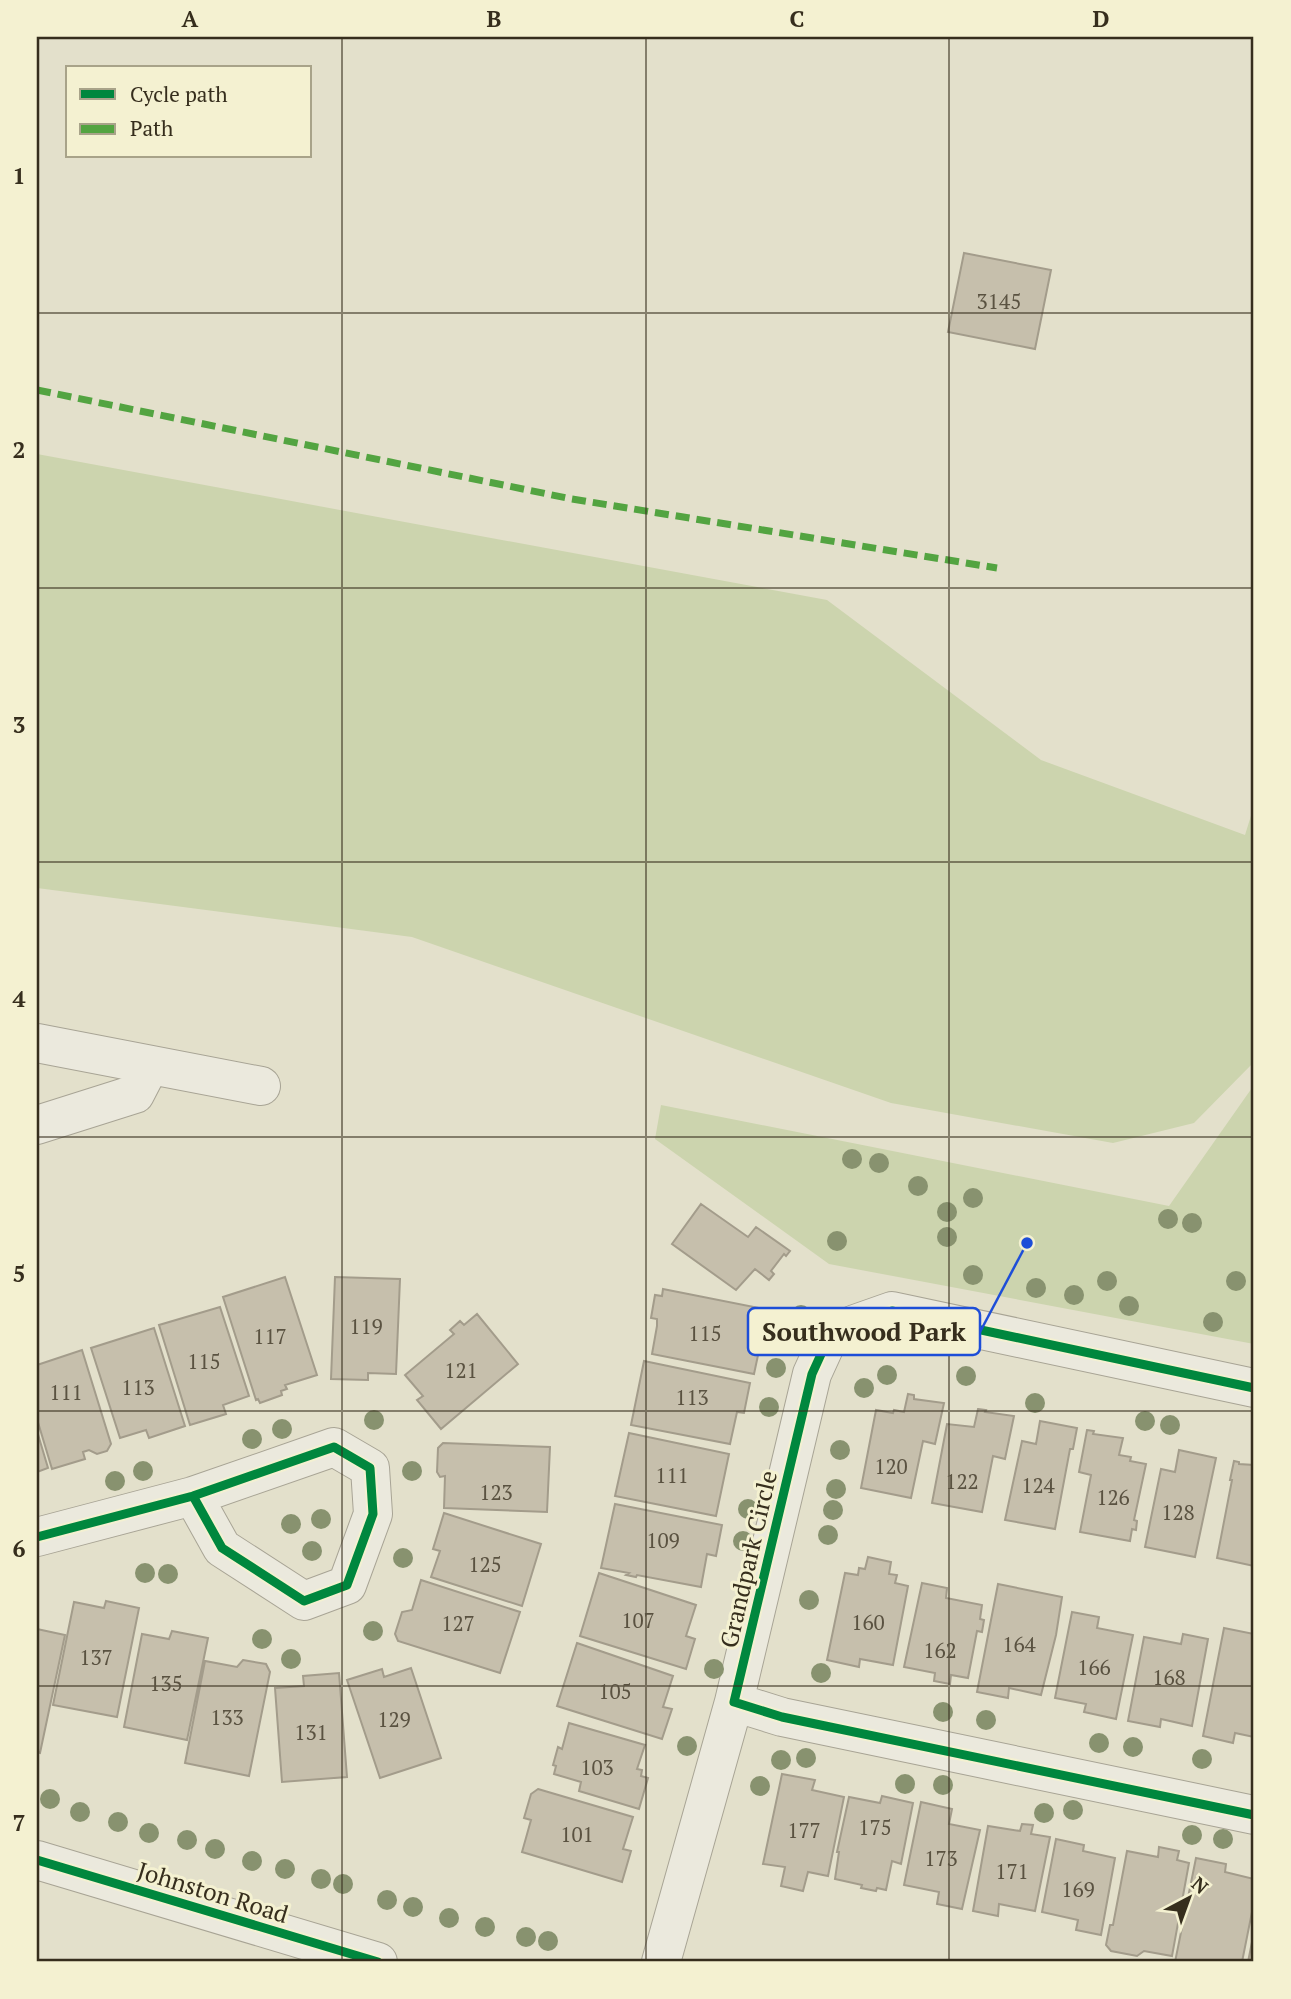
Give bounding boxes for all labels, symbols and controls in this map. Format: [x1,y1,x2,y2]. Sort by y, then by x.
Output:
text: A [182,3,199,34]
text: B [487,3,502,34]
text: C [790,3,805,34]
text: D [1093,3,1110,34]
legend [66,66,312,158]
text: Cycle path [130,80,228,108]
text: Path [130,114,173,142]
text: 1 [13,160,26,191]
house number: 3145 [977,287,1021,315]
text: 2 [13,434,26,465]
text: 3 [13,709,26,740]
text: 4 [13,983,26,1014]
text: 5 [13,1258,26,1289]
callout: Southwood Park [748,1308,980,1355]
house number: 119 [349,1312,383,1340]
text: Southwood Park [762,1314,967,1348]
house number: 115 [688,1319,722,1347]
house number: 117 [253,1322,287,1350]
house number: 115 [187,1347,221,1375]
house number: 121 [444,1356,478,1384]
house number: 113 [121,1373,155,1401]
house number: 111 [49,1378,83,1406]
house number: 113 [675,1383,709,1411]
house number: 120 [874,1452,908,1480]
house number: 111 [655,1461,689,1489]
street label: Grandpark Circle [712,1467,784,1651]
house number: 122 [945,1467,979,1495]
house number: 124 [1021,1471,1056,1499]
house number: 123 [479,1478,513,1506]
house number: 126 [1096,1483,1130,1511]
house number: 128 [1161,1498,1195,1526]
house number: 109 [646,1526,680,1554]
text: 6 [13,1533,26,1564]
house number: 125 [468,1550,502,1578]
house number: 107 [621,1606,655,1634]
house number: 160 [851,1608,885,1636]
house number: 127 [441,1609,475,1637]
house number: 164 [1002,1630,1037,1658]
house number: 162 [923,1636,957,1664]
house number: 137 [79,1643,113,1671]
house number: 166 [1077,1653,1111,1681]
house number: 168 [1152,1663,1186,1691]
house number: 135 [149,1669,183,1697]
house number: 105 [598,1677,632,1705]
house number: 133 [210,1703,244,1731]
house number: 129 [377,1705,411,1733]
house number: 131 [294,1718,328,1746]
house number: 103 [580,1753,614,1781]
text: 7 [13,1807,26,1838]
house number: 175 [858,1813,892,1841]
house number: 177 [787,1816,821,1844]
house number: 101 [560,1820,594,1848]
house number: 173 [924,1844,958,1872]
street label: Johnston Road [134,1854,292,1930]
house number: 171 [995,1857,1029,1885]
north arrow [1154,1862,1224,1932]
text: N [1187,1871,1215,1899]
house number: 169 [1061,1875,1095,1903]

